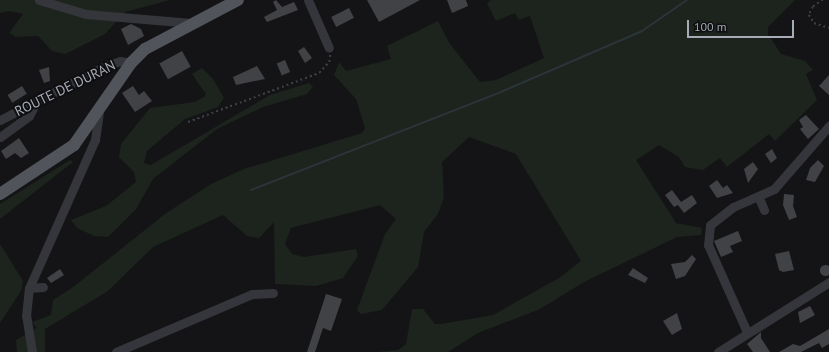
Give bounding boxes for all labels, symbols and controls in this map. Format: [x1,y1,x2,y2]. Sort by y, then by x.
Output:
scale bar [689,12,796,38]
text: 100 m [694,19,727,34]
street label: ROUTE DE DURAN [12,56,118,120]

